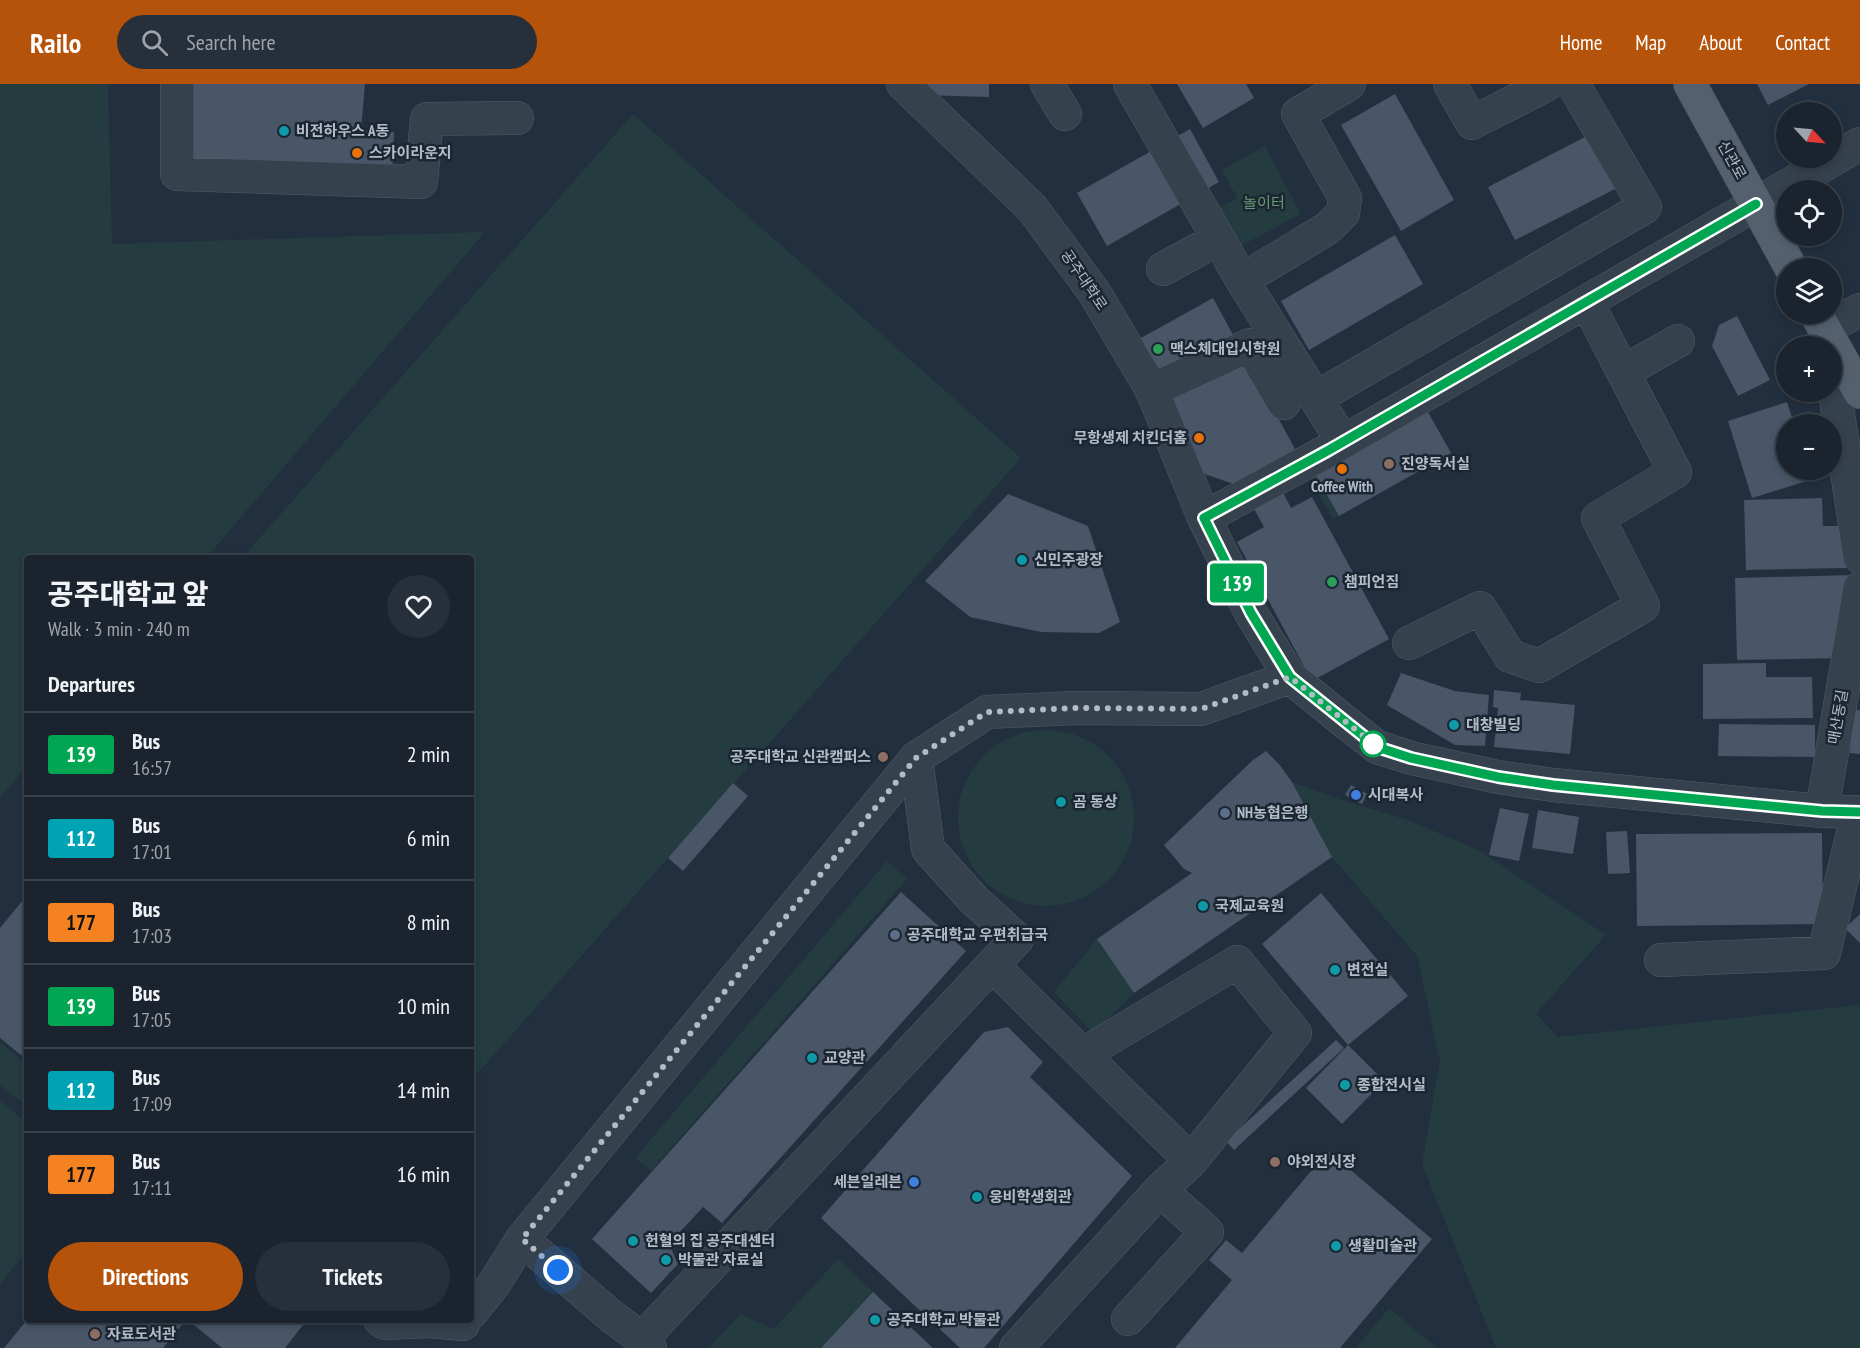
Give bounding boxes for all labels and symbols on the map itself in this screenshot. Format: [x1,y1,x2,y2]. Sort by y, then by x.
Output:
north arrow [1776,102,1842,168]
place label: 비전하우스 A동 [296,121,390,140]
marker: 비전하우스 A동 [277,124,291,138]
street label: 신관로 [1714,137,1751,182]
place label: 스카이라운지 [369,143,452,162]
marker: 스카이라운지 [350,146,364,160]
park label: 놀이터 [1243,193,1285,212]
street label: 공주대학로 [1057,246,1112,314]
place label: 맥스체대입시학원 [1170,339,1280,358]
marker: 맥스체대입시학원 [1151,342,1165,356]
place label: 무항생제 치킨더홈 [1074,428,1187,447]
marker: 무항생제 치킨더홈 [1192,431,1206,445]
place label: 진양독서실 [1401,454,1470,473]
marker: 진양독서실 [1382,457,1396,471]
marker: Coffee With [1335,462,1349,476]
place label: Coffee With [1311,477,1373,496]
place label: 신민주광장 [1034,550,1103,569]
marker: 신민주광장 [1015,553,1029,567]
line badge: 139 [1202,564,1272,602]
place label: 챔피언짐 [1344,572,1399,591]
marker: 챔피언짐 [1325,575,1339,589]
street label: 매산동길 [1823,688,1852,746]
place label: 대창빌딩 [1466,715,1521,734]
marker: 대창빌딩 [1447,718,1461,732]
unlabelled marker [1360,731,1386,757]
place label: 공주대학교 신관캠퍼스 [730,747,871,766]
marker: 공주대학교 신관캠퍼스 [876,750,890,764]
place label: 시대복사 [1368,785,1423,804]
marker: 시대복사 [1349,788,1363,802]
place label: 곰 동상 [1073,792,1118,811]
marker: 곰 동상 [1054,795,1068,809]
place label: NH농협은행 [1237,803,1308,822]
marker: NH농협은행 [1218,806,1232,820]
place label: 국제교육원 [1215,896,1284,915]
marker: 국제교육원 [1196,899,1210,913]
place label: 공주대학교 우편취급국 [907,925,1048,944]
marker: 공주대학교 우편취급국 [888,928,902,942]
place label: 변전실 [1347,960,1388,979]
marker: 변전실 [1328,963,1342,977]
place label: 교양관 [824,1048,866,1067]
marker: 교양관 [805,1051,819,1065]
place label: 종합전시실 [1357,1075,1426,1094]
marker: 종합전시실 [1338,1078,1352,1092]
place label: 야외전시장 [1287,1152,1356,1171]
marker: 야외전시장 [1268,1155,1282,1169]
place label: 세븐일레븐 [833,1172,902,1191]
marker: 세븐일레븐 [907,1175,921,1189]
place label: 웅비학생회관 [989,1187,1072,1206]
marker: 웅비학생회관 [970,1190,984,1204]
place label: 헌혈의 집 공주대센터 [645,1231,775,1250]
marker: 헌혈의 집 공주대센터 [626,1234,640,1248]
place label: 생활미술관 [1348,1236,1417,1255]
marker: 생활미술관 [1329,1239,1343,1253]
place label: 박물관 자료실 [678,1250,764,1269]
marker: 박물관 자료실 [659,1253,673,1267]
your location [543,1255,573,1285]
place label: 공주대학교 박물관 [887,1310,1001,1329]
marker: 공주대학교 박물관 [868,1313,882,1327]
place label: 자료도서관 [107,1324,176,1343]
marker: 자료도서관 [88,1327,102,1341]

